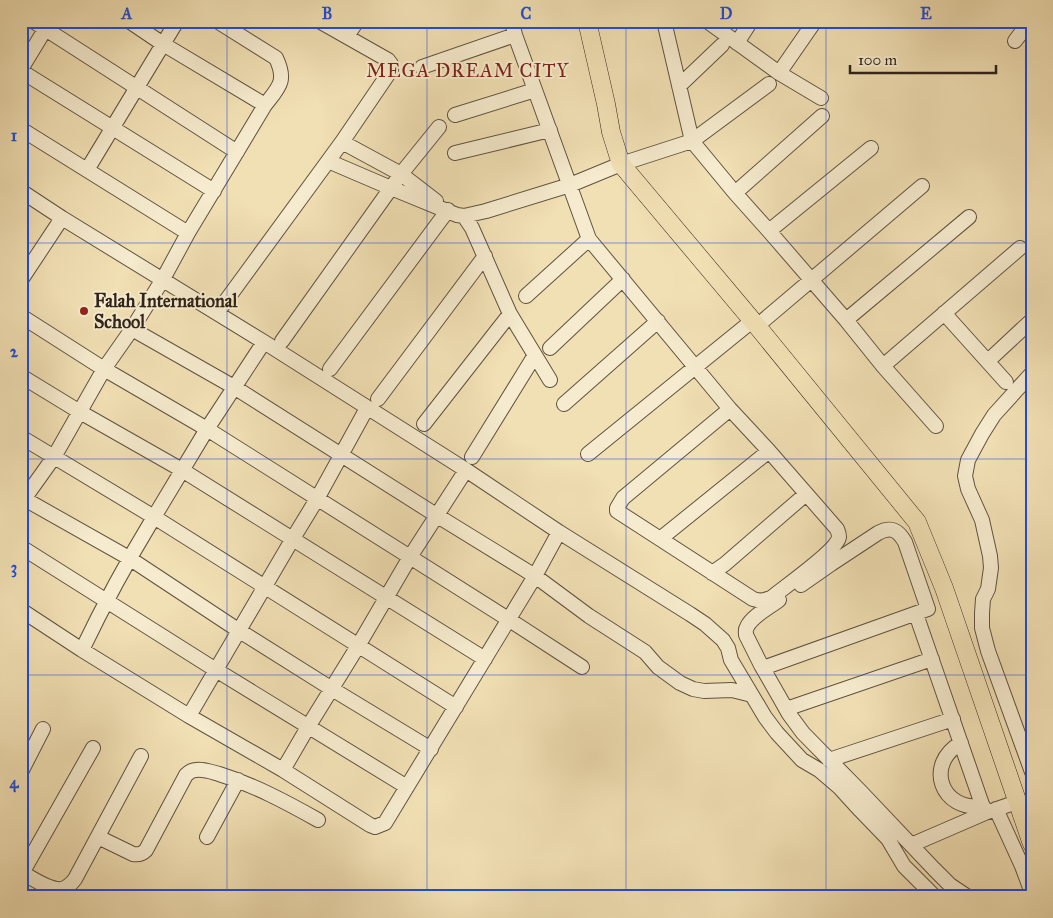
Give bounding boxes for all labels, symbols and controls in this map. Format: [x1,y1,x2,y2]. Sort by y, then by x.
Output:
text: A [121,4,133,23]
text: B [322,4,332,23]
text: C [521,4,532,23]
text: D [720,4,733,23]
text: E [920,4,932,23]
scale bar [850,42,997,74]
text: 100 m [858,51,898,69]
district label: MEGA DREAM CITY [366,59,570,82]
text: 1 [11,126,18,145]
place label: Falah International School [94,290,238,333]
marker: Falah International School [78,305,90,317]
text: 2 [10,342,19,361]
text: 3 [11,558,17,578]
text: 4 [10,773,20,793]

